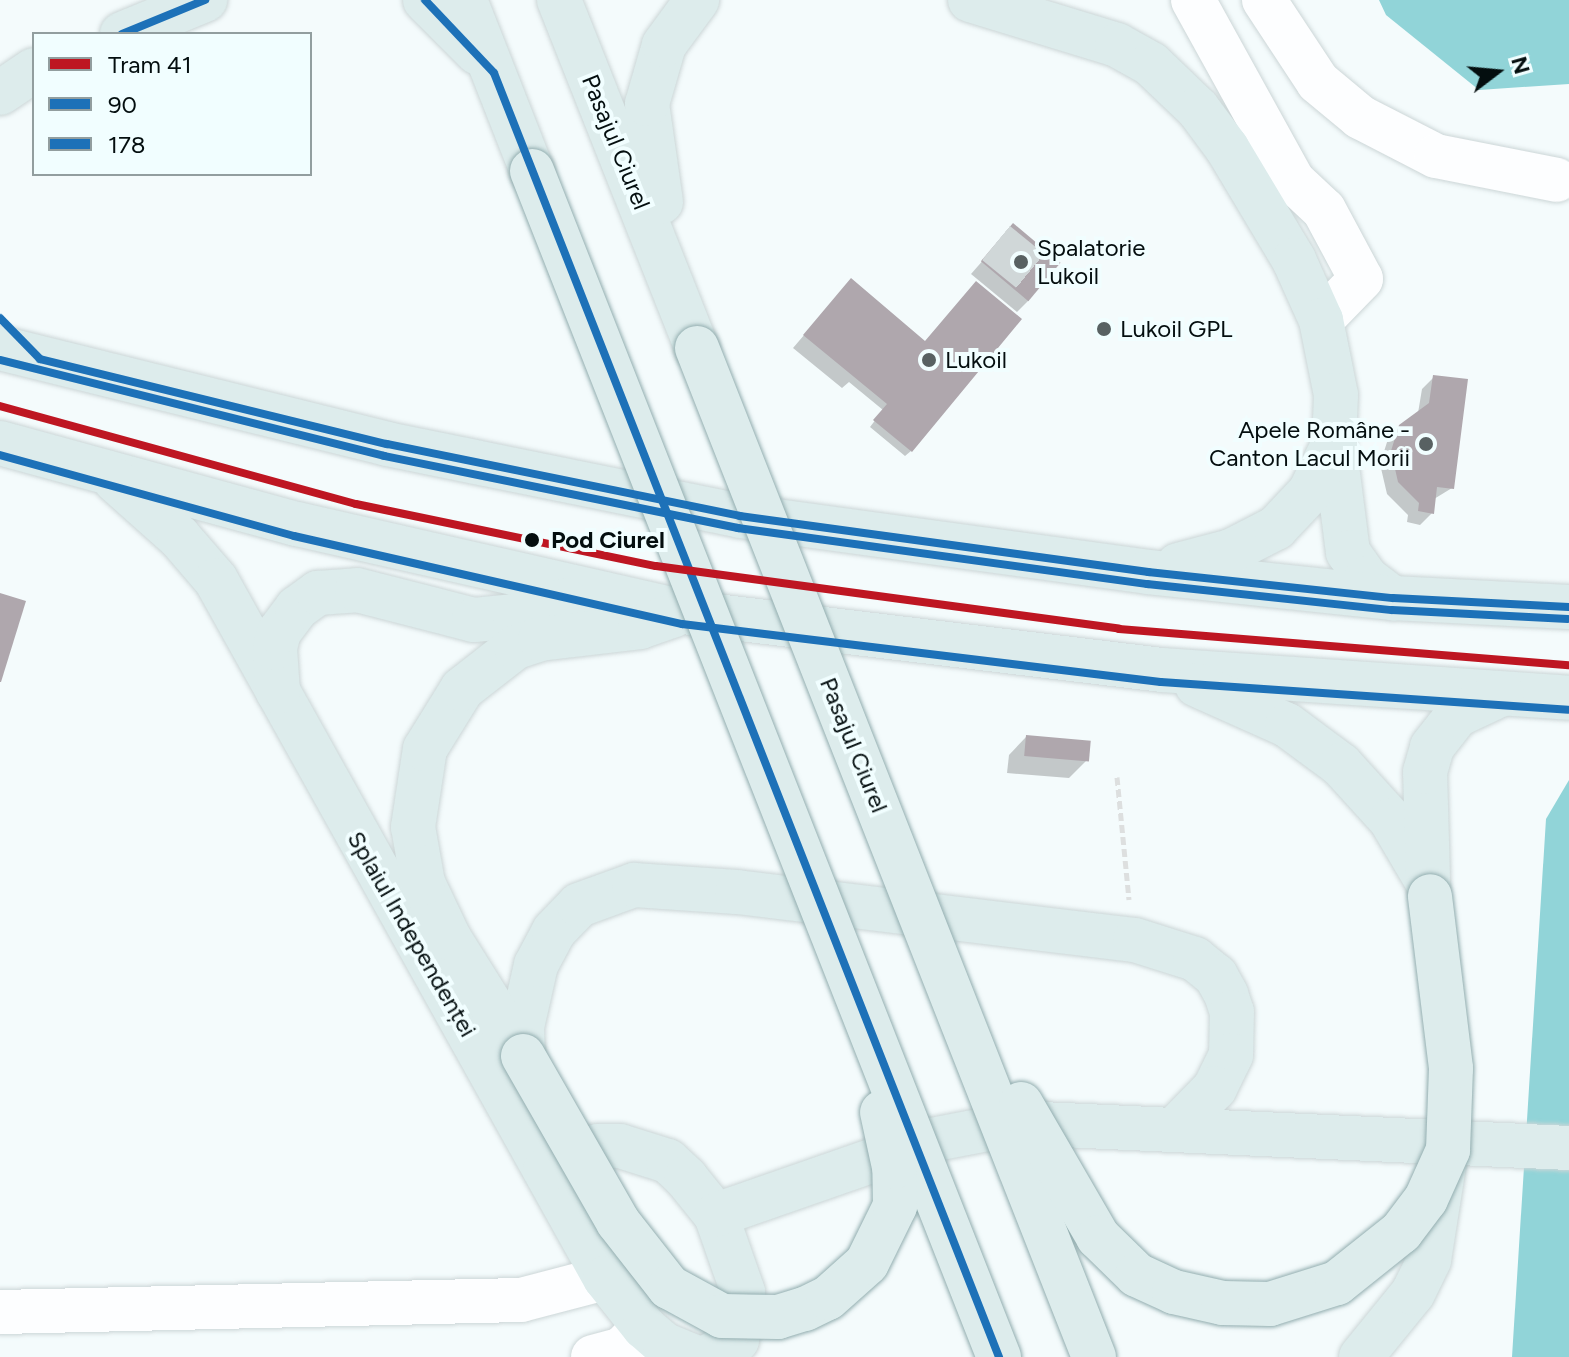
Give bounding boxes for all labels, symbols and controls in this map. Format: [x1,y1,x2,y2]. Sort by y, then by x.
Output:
legend [32,32,312,176]
north arrow [1457,32,1537,112]
text: Tram 41 [108,50,192,79]
text: N [1505,53,1536,77]
street label: Pasajul Ciurel [576,70,656,214]
text: 90 [108,90,137,119]
text: 178 [108,130,146,159]
place label: Spalatorie Lukoil [1037,234,1145,290]
marker: Spalatorie Lukoil [1012,253,1030,271]
place label: Lukoil GPL [1120,315,1233,343]
marker: Lukoil GPL [1095,320,1113,338]
place label: Lukoil [945,346,1007,374]
marker: Lukoil [920,351,938,369]
place label: Apele Române - Canton Lacul Morii [1209,416,1410,472]
marker: Apele Române - Canton Lacul Morii [1417,435,1435,453]
place label: Pod Ciurel [551,526,665,554]
marker: Pod Ciurel [520,528,544,552]
street label: Pasajul Ciurel [814,673,894,817]
street label: Splaiul Independenței [341,826,483,1042]

